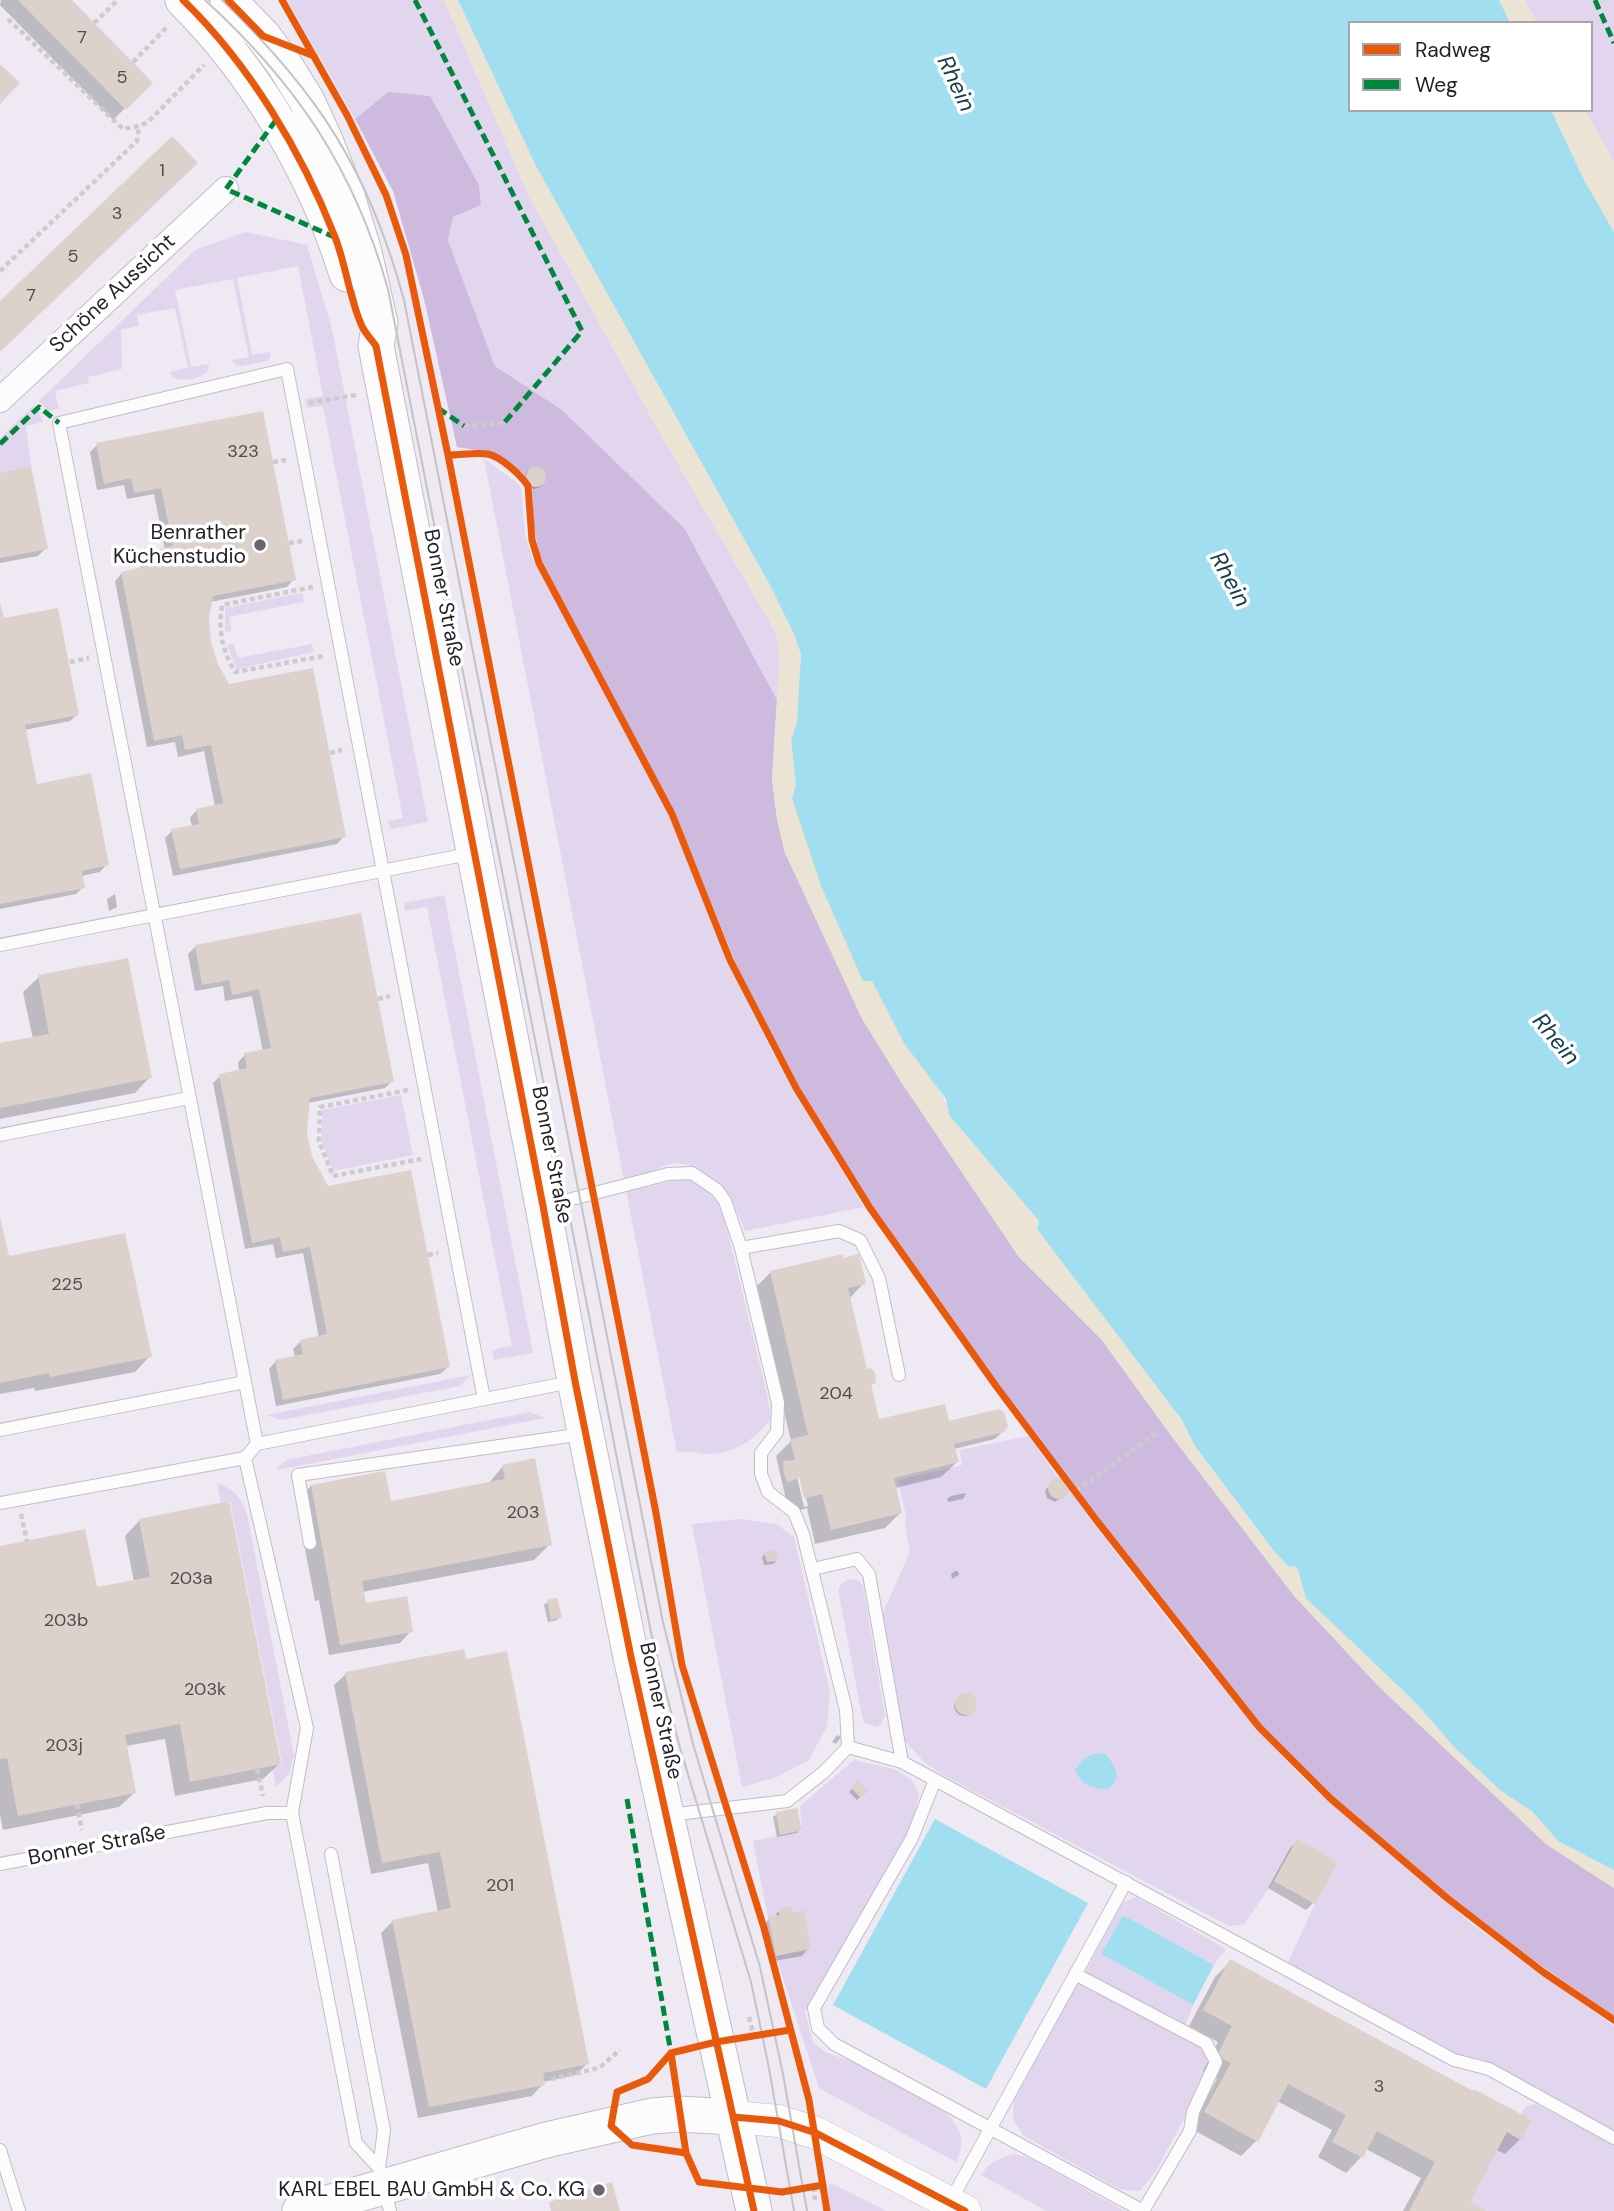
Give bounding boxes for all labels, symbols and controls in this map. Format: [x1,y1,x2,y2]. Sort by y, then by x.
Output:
legend [1348,21,1593,112]
house number: 7 [77,27,87,49]
text: Radweg [1415,36,1491,64]
water label: Rhein [930,52,980,116]
house number: 5 [117,67,127,89]
text: Weg [1415,71,1458,99]
house number: 1 [159,160,165,182]
house number: 3 [112,203,122,225]
street label: Schöne Aussicht [45,229,181,359]
house number: 5 [68,246,78,268]
house number: 7 [26,285,36,307]
house number: 323 [227,441,259,463]
place label: Benrather Küchenstudio [113,520,246,570]
street label: Bonner Straße [417,527,469,669]
marker: Benrather Küchenstudio [252,537,268,553]
water label: Rhein [1203,548,1255,612]
water label: Rhein [1526,1009,1584,1071]
street label: Bonner Straße [525,1084,577,1226]
house number: 225 [51,1274,83,1296]
house number: 204 [819,1383,853,1405]
house number: 203 [506,1502,540,1524]
house number: 203a [170,1568,212,1590]
house number: 203b [44,1610,88,1632]
street label: Bonner Straße [633,1640,687,1782]
house number: 203k [184,1679,226,1701]
house number: 203j [45,1735,83,1757]
street label: Bonner Straße [26,1820,168,1872]
house number: 201 [486,1875,514,1897]
house number: 3 [1374,2076,1384,2098]
place label: KARL EBEL BAU GmbH & Co. KG [278,2177,585,2203]
marker: KARL EBEL BAU GmbH & Co. KG [591,2182,607,2198]

